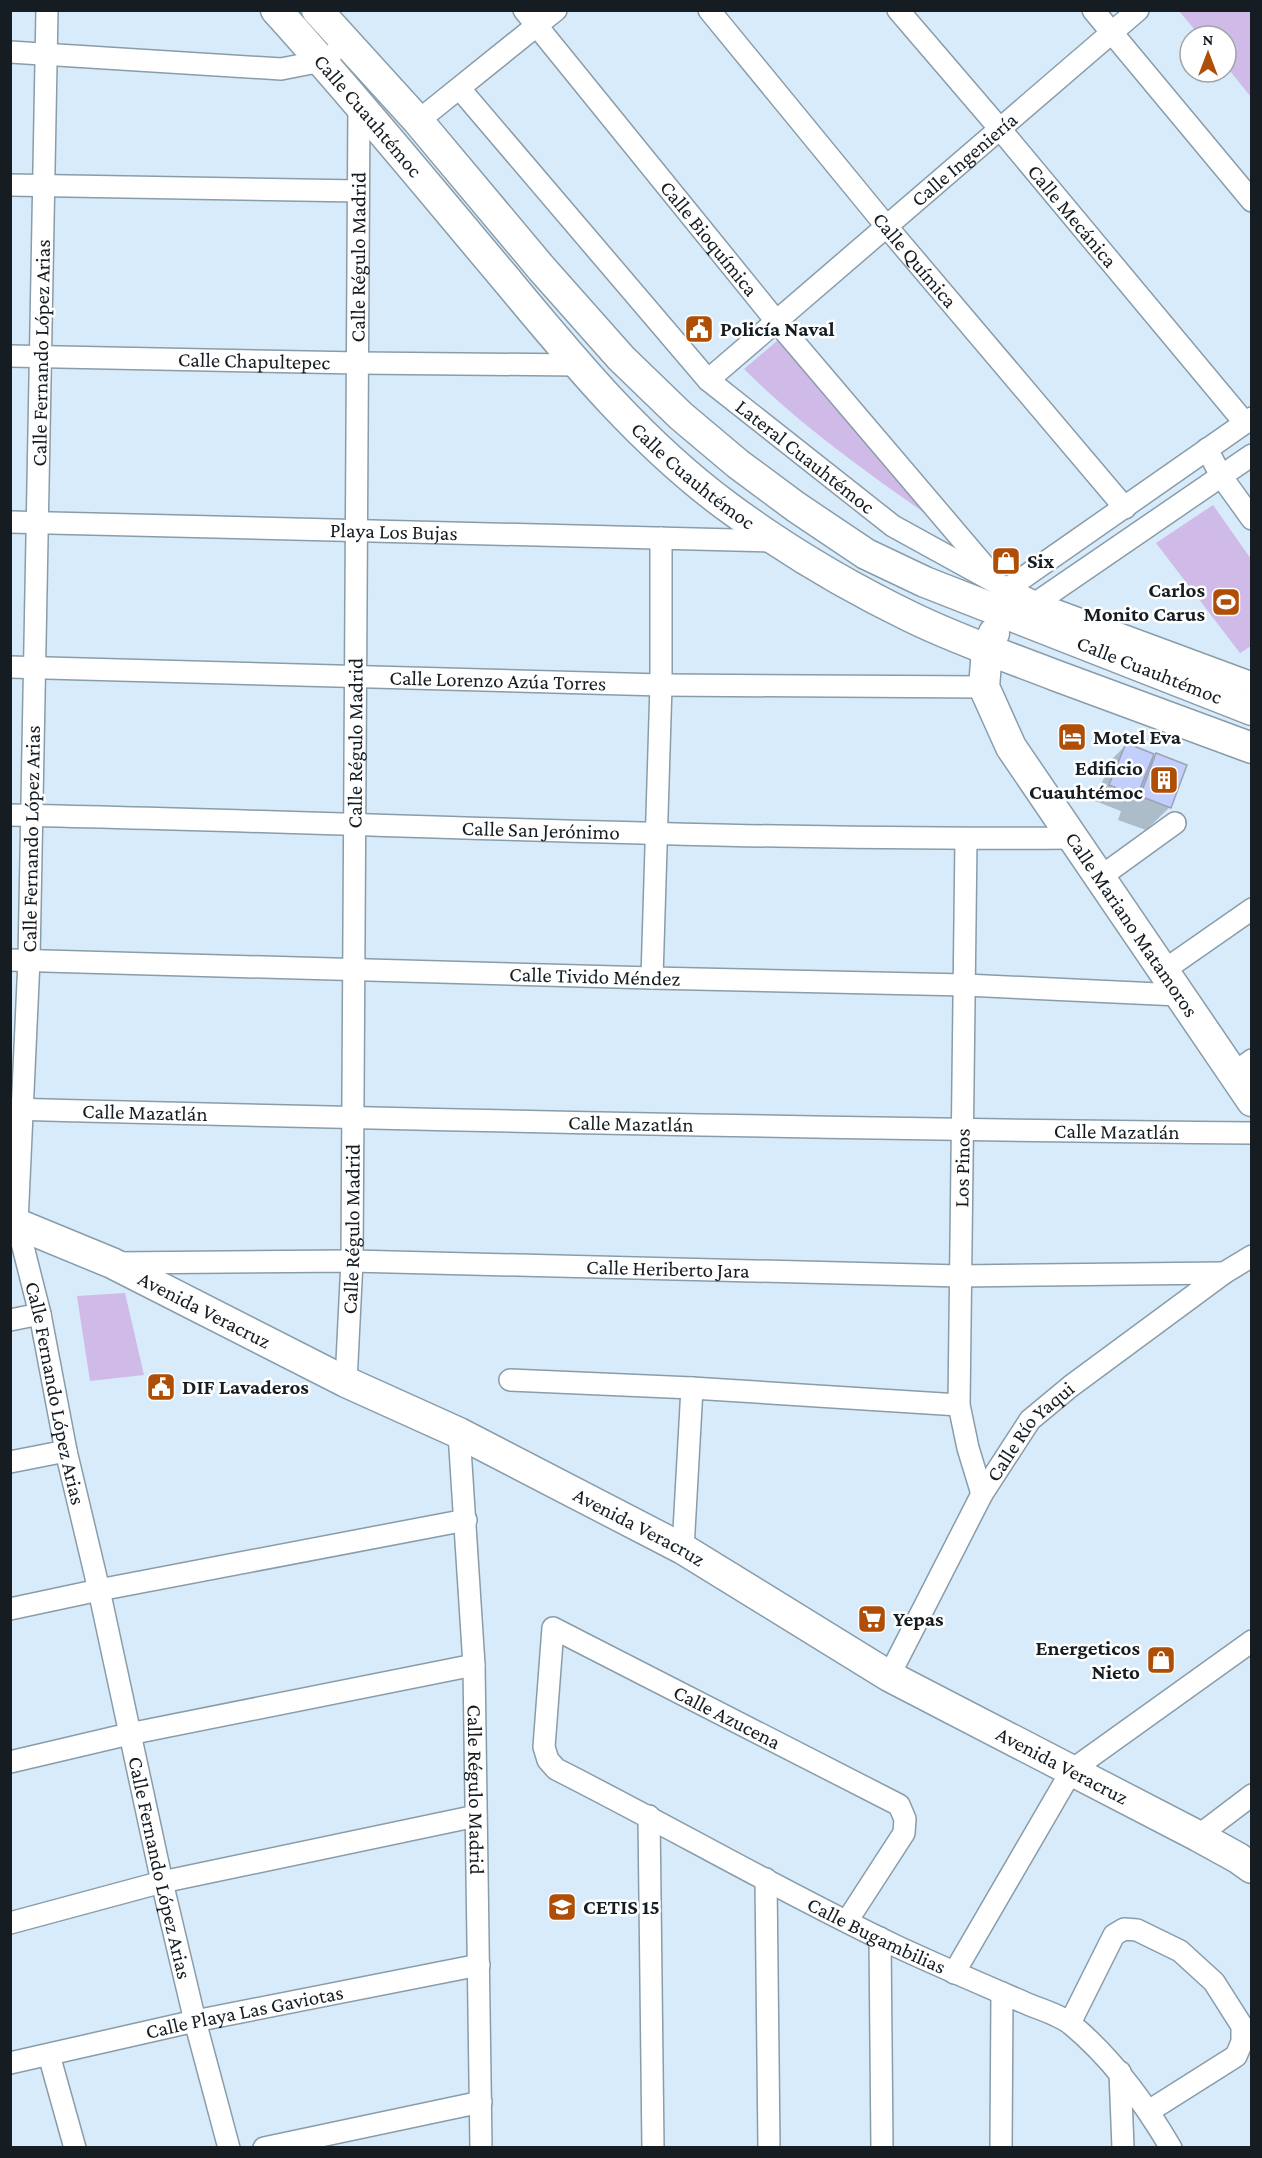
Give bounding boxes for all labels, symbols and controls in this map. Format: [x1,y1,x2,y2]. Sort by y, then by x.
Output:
north arrow [1178,24,1238,84]
text: N [1203,31,1214,48]
street label: Calle Cuauhtémoc [309,49,427,182]
street label: Calle Ingeniería [906,107,1022,212]
street label: Calle Mecánica [1023,160,1122,273]
street label: Calle Régulo Madrid [346,172,371,342]
street label: Calle Bioquímica [655,176,763,301]
street label: Calle Química [868,207,962,313]
street label: Calle Fernando López Arias [27,239,55,467]
public building icon: Policía Naval [683,313,715,345]
place label: Policía Naval [720,317,835,341]
street label: Calle Chapultepec [178,347,331,374]
street label: Lateral Cuauhtémoc [731,394,880,519]
street label: Calle Cuauhtémoc [626,417,760,535]
street label: Playa Los Bujas [330,518,458,545]
shop icon: Six [990,545,1022,577]
place label: Six [1027,549,1055,573]
place label: Carlos Monito Carus [1084,578,1205,626]
sports icon: Carlos Monito Carus [1210,586,1242,618]
street label: Calle Cuauhtémoc [1073,631,1226,709]
street label: Calle Régulo Madrid [343,658,368,828]
street label: Calle Lorenzo Azúa Torres [389,665,606,695]
hotel icon: Motel Eva [1056,721,1088,753]
street label: Calle Fernando López Arias [17,725,45,953]
place label: Motel Eva [1093,725,1182,749]
place label: Edificio Cuauhtémoc [1029,756,1144,804]
building icon: Edificio Cuauhtémoc [1148,764,1180,796]
street label: Calle San Jerónimo [461,816,620,844]
street label: Calle Mariano Matamoros [1060,827,1203,1022]
street label: Calle Tivido Méndez [509,962,681,991]
street label: Calle Mazatlán [82,1099,208,1126]
street label: Calle Mazatlán [568,1110,694,1137]
street label: Calle Mazatlán [1054,1119,1180,1144]
street label: Los Pinos [949,1128,975,1208]
street label: Calle Régulo Madrid [337,1144,365,1315]
street label: Calle Heriberto Jara [586,1255,750,1283]
street label: Avenida Veracruz [134,1266,275,1354]
street label: Calle Fernando López Arias [20,1279,90,1507]
public building icon: DIF Lavaderos [145,1371,177,1403]
place label: DIF Lavaderos [182,1375,309,1399]
street label: Calle Río Yaqui [981,1376,1079,1486]
street label: Avenida Veracruz [569,1482,709,1572]
supermarket icon: Yepas [856,1603,888,1635]
place label: Yepas [893,1607,944,1631]
place label: Energeticos Nieto [1036,1636,1140,1684]
shop icon: Energeticos Nieto [1145,1644,1177,1676]
street label: Calle Azucena [669,1680,785,1754]
street label: Calle Régulo Madrid [463,1704,489,1875]
street label: Avenida Veracruz [992,1722,1132,1810]
street label: Calle Fernando López Arias [123,1754,197,1981]
school or university icon: CETIS 15 [546,1891,578,1923]
street label: Calle Bugambilias [803,1892,949,1979]
place label: CETIS 15 [583,1895,660,1919]
street label: Calle Playa Las Gaviotas [143,1980,345,2044]

